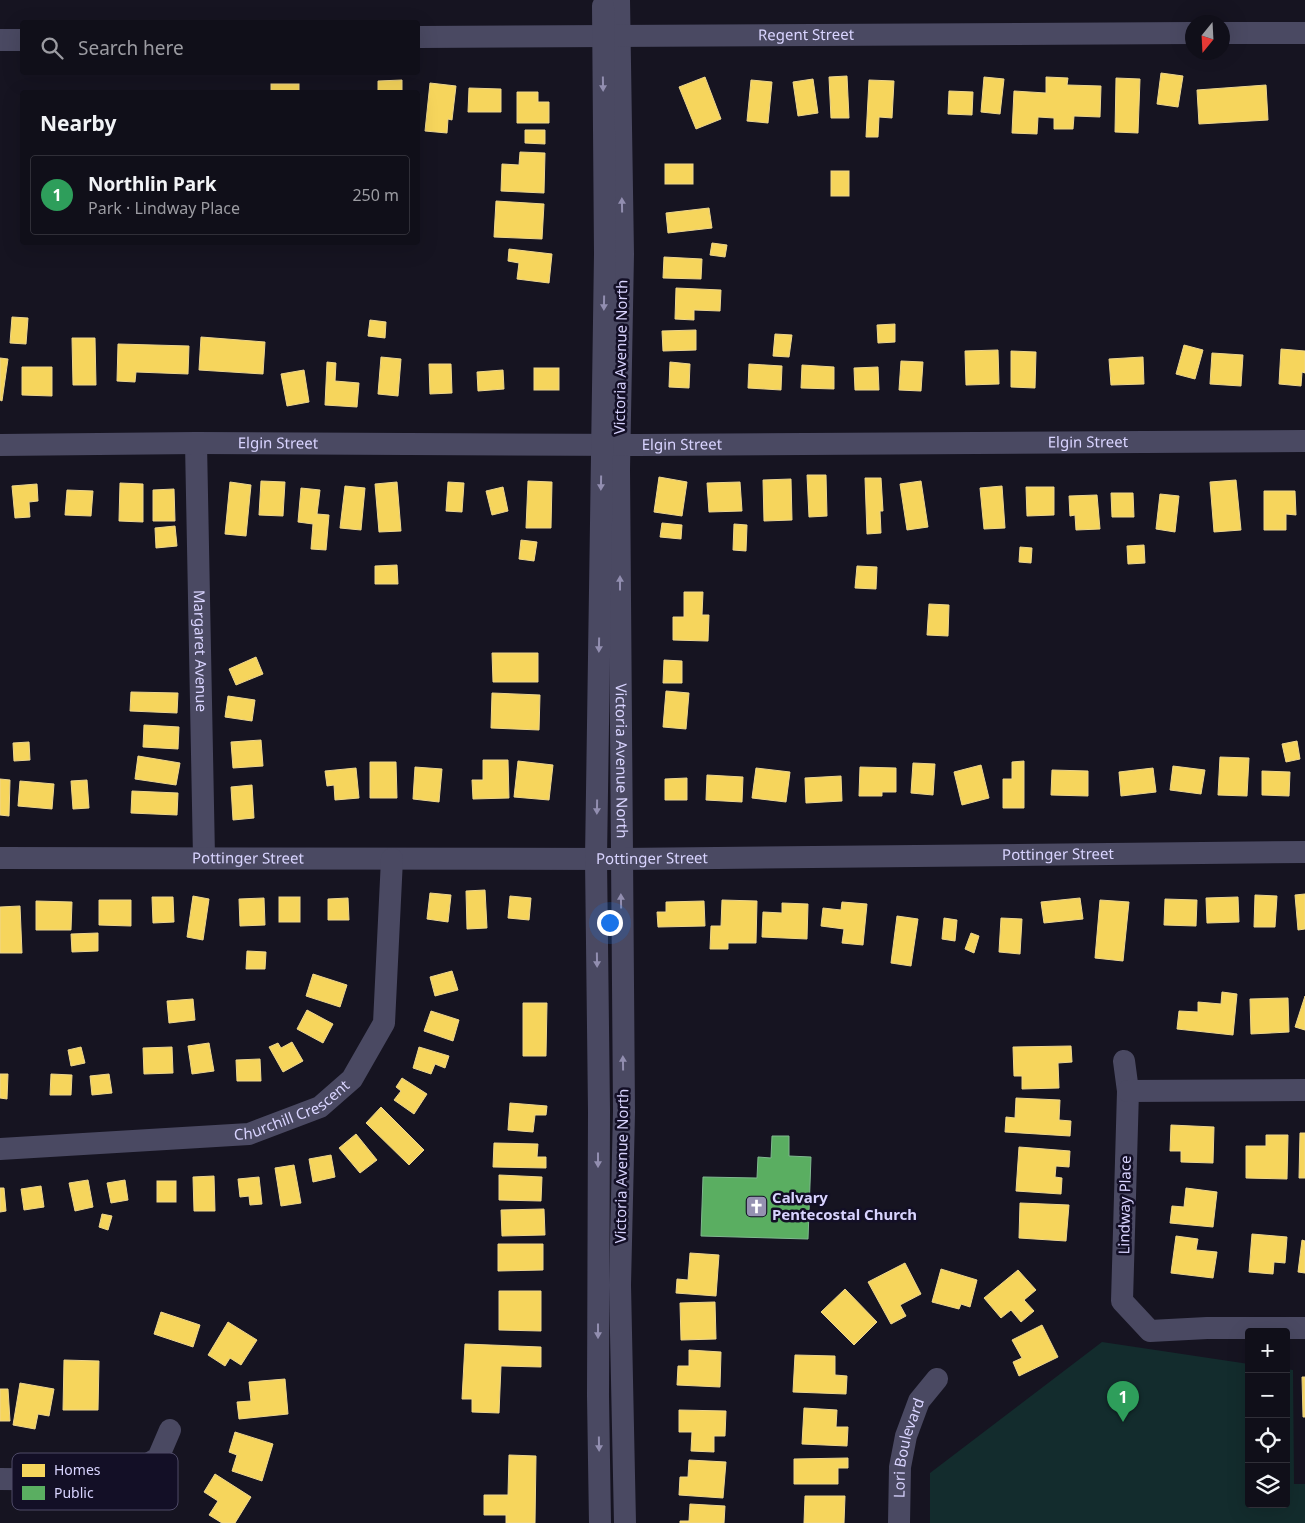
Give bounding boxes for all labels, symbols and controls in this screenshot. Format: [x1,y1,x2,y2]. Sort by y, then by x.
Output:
north arrow [1185,15,1230,60]
search box [20,20,420,75]
street label: Regent Street [758,24,855,44]
icon: search [38,34,66,62]
text: Search here [78,35,184,61]
one-way arrow [599,76,607,92]
text: Nearby [40,109,116,137]
text: Northlin Park [88,171,217,197]
text: 1 [52,184,62,206]
text: 250 m [352,184,399,206]
text: Park · Lindway Place [88,197,240,219]
one-way arrow [618,197,626,213]
street label: Victoria Avenue North [609,279,631,435]
one-way arrow [600,295,608,311]
street label: Elgin Street [1048,431,1129,452]
street label: Elgin Street [238,432,319,453]
street label: Elgin Street [642,433,723,454]
one-way arrow [597,475,605,491]
one-way arrow [616,575,624,591]
street label: Margaret Avenue [190,590,212,712]
one-way arrow [595,637,603,653]
street label: Victoria Avenue North [612,683,633,838]
one-way arrow [593,800,601,816]
street label: Pottinger Street [1002,843,1115,864]
street label: Pottinger Street [192,847,305,867]
street label: Pottinger Street [596,847,709,868]
one-way arrow [617,893,625,909]
your location [597,910,623,936]
one-way arrow [593,952,601,968]
one-way arrow [619,1055,627,1071]
street label: Churchill Crescent [233,1074,354,1144]
street label: Victoria Avenue North [610,1088,632,1244]
one-way arrow [594,1152,602,1168]
street label: Lindway Place [1113,1155,1135,1255]
place label: Calvary Pentecostal Church [772,1187,917,1224]
church icon: Calvary Pentecostal Church [744,1195,768,1219]
one-way arrow [594,1323,602,1339]
map controls [1245,1328,1290,1508]
button: + [1245,1328,1290,1373]
button: − [1245,1373,1290,1418]
pin: 1 [1107,1381,1139,1422]
street label: Lori Boulevard [888,1395,928,1498]
button: locate [1245,1418,1290,1463]
one-way arrow [595,1437,603,1453]
legend [12,1453,178,1510]
text: Homes [54,1460,101,1479]
button: layers [1245,1463,1290,1508]
text: Public [54,1483,94,1502]

